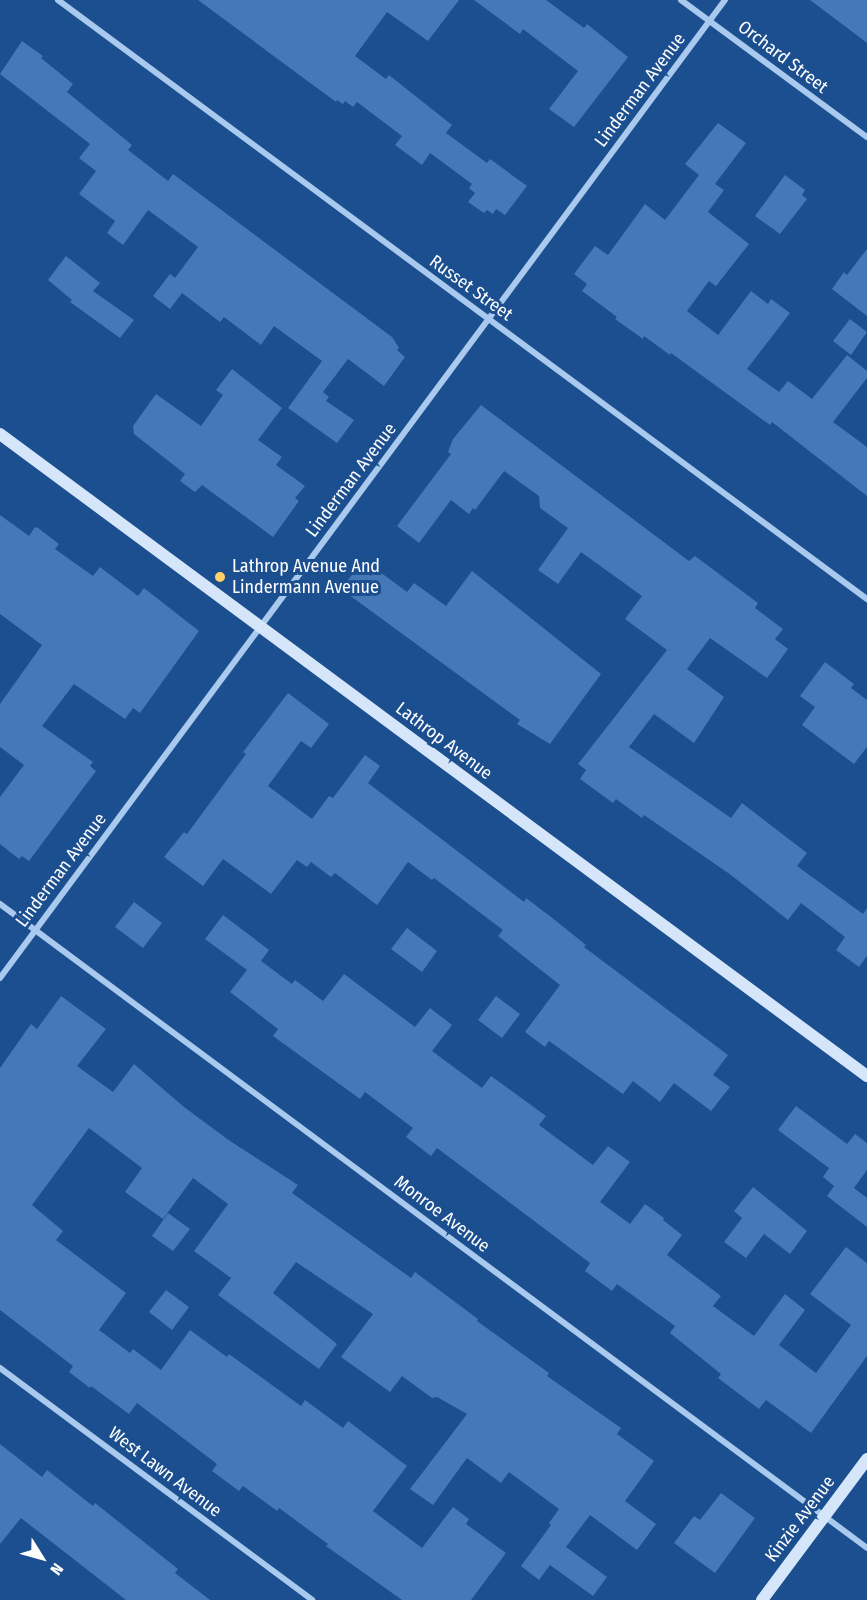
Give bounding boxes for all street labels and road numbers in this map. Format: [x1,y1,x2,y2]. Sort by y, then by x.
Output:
street label: Orchard Street [734,16,832,98]
street label: Linderman Avenue [590,29,690,151]
street label: Russet Street [425,251,517,325]
street label: Linderman Avenue [301,419,401,541]
street label: Lathrop Avenue [392,698,496,784]
street label: Linderman Avenue [11,809,111,931]
street label: Monroe Avenue [390,1171,494,1257]
street label: West Lawn Avenue [104,1422,226,1522]
street label: Kinzie Avenue [761,1472,839,1566]

